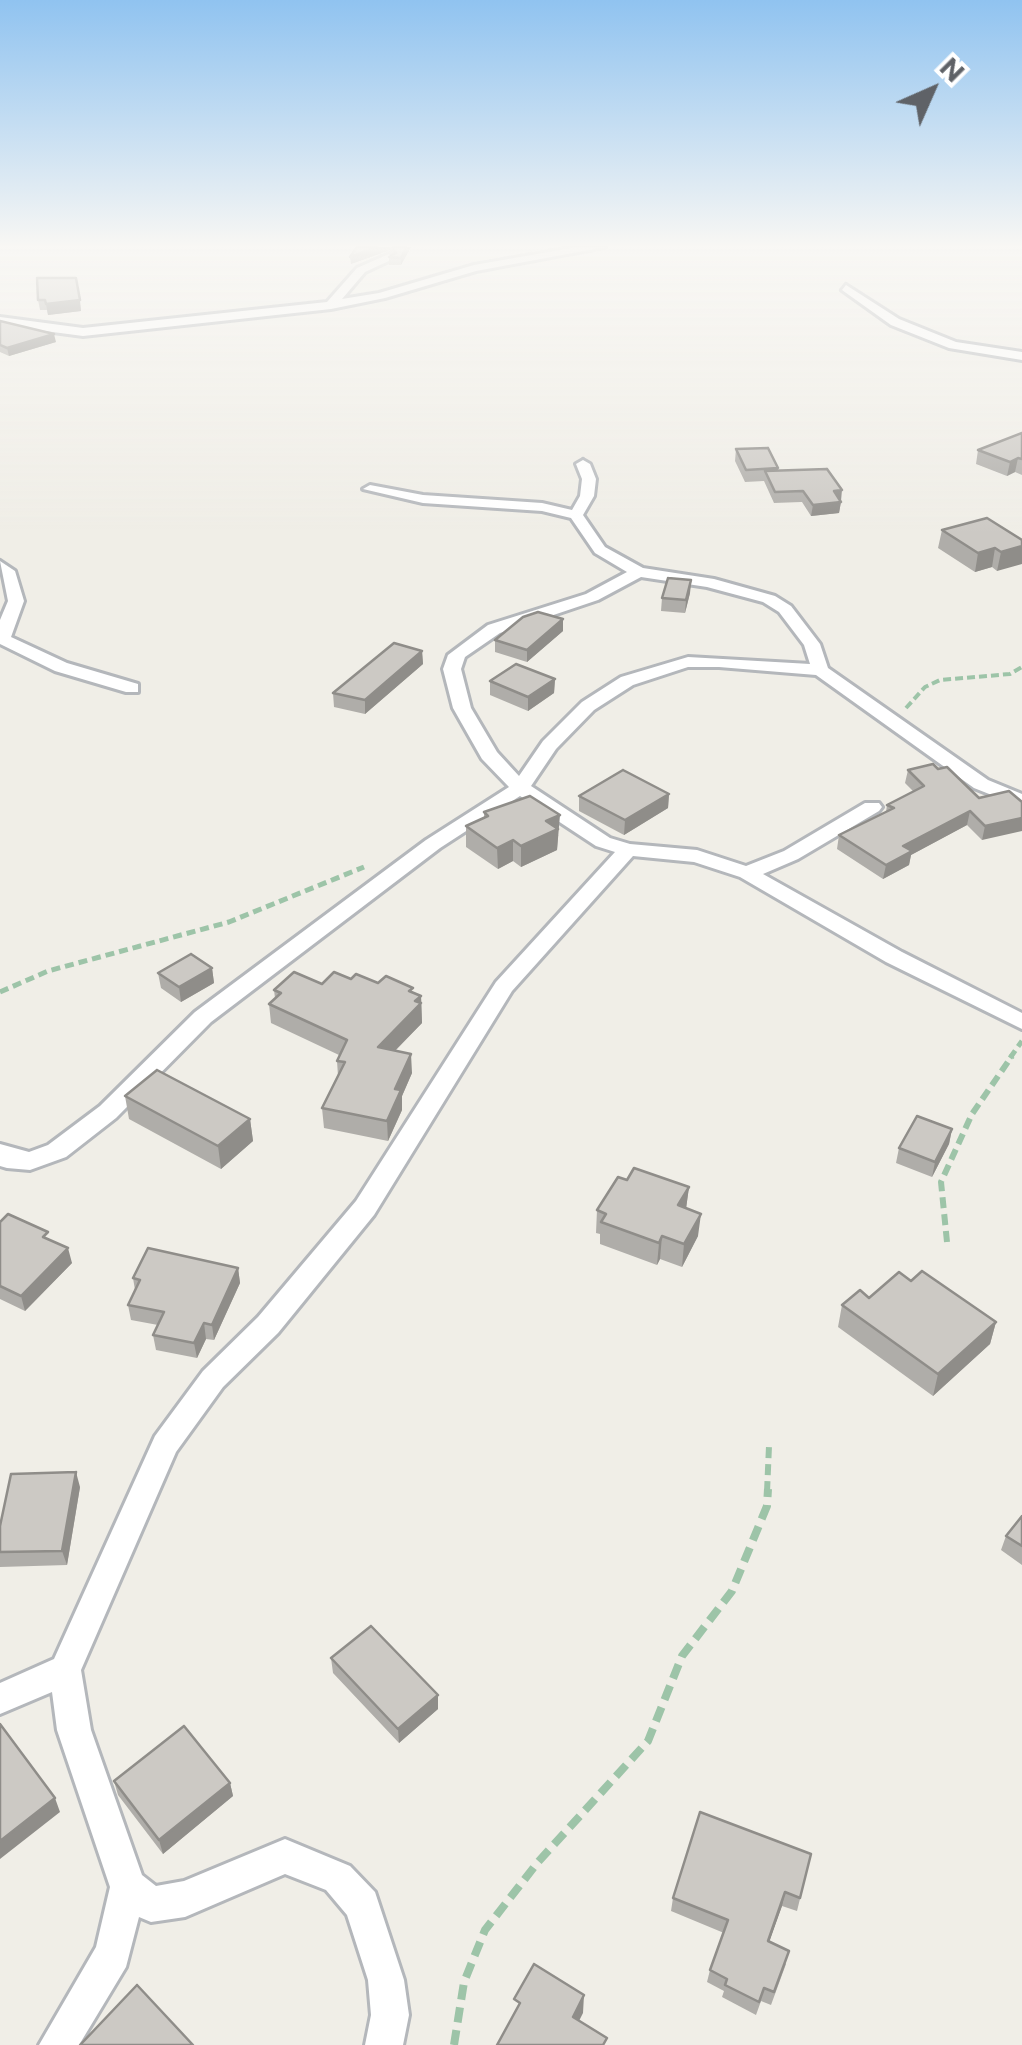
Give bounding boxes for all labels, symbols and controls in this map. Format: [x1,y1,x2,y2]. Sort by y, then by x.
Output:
north arrow [882,40,982,140]
text: N [934,49,973,88]

